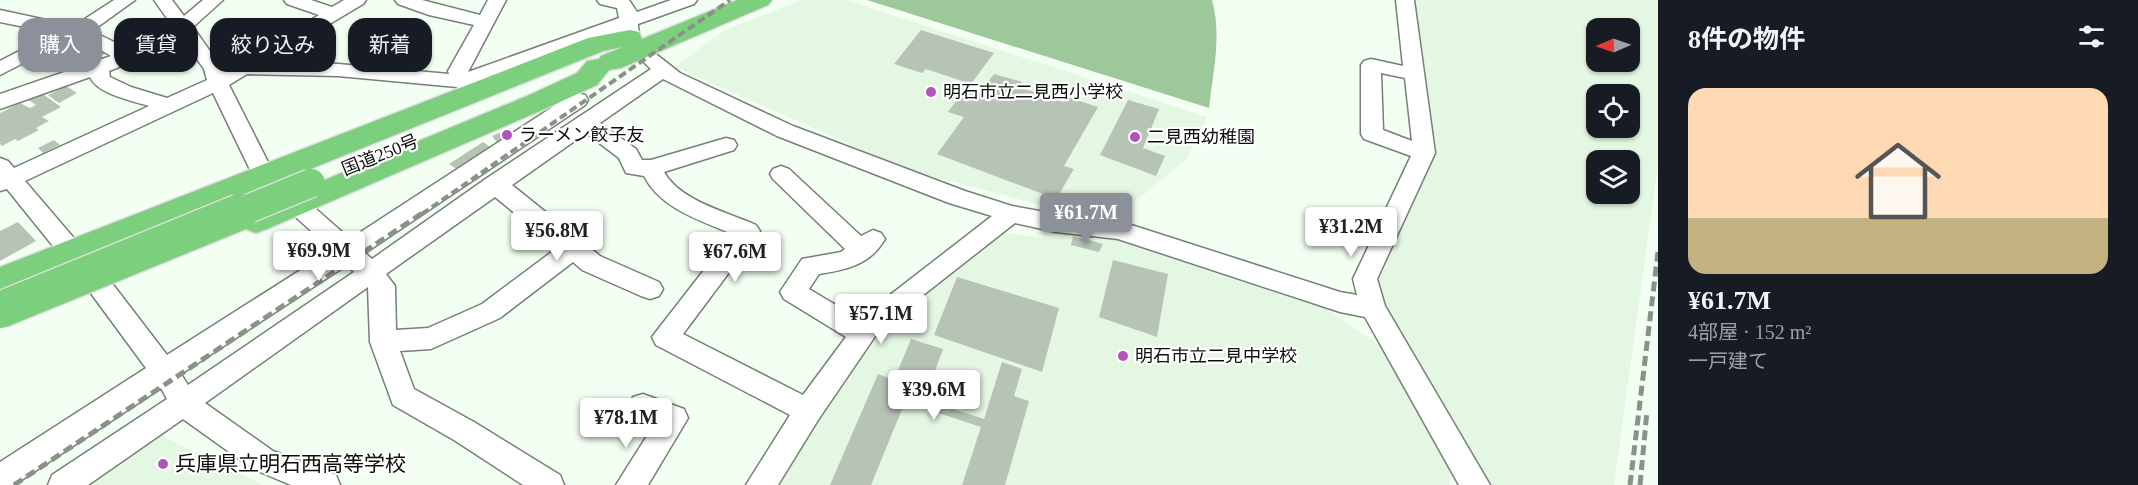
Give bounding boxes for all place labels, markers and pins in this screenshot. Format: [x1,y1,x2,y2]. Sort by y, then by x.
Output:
place label: 明石市立二見西小学校 [943,82,1123,102]
marker: 明石市立二見西小学校 [924,85,938,99]
place label: ラーメン餃子友 [519,125,644,145]
place label: 二見西幼稚園 [1147,127,1255,147]
marker: ラーメン餃子友 [500,128,514,142]
marker: 二見西幼稚園 [1128,130,1142,144]
pin: ¥61.7M [1037,193,1135,244]
pin: ¥31.2M [1302,207,1400,258]
pin: ¥56.8M [508,211,606,262]
pin: ¥69.9M [270,231,368,282]
pin: ¥67.6M [686,232,784,283]
pin: ¥57.1M [832,294,930,345]
place label: 明石市立二見中学校 [1135,346,1297,366]
marker: 明石市立二見中学校 [1116,349,1130,363]
pin: ¥39.6M [885,370,983,421]
pin: ¥78.1M [577,398,675,449]
place label: 兵庫県立明石西高等学校 [175,452,406,476]
marker: 兵庫県立明石西高等学校 [156,457,170,471]

